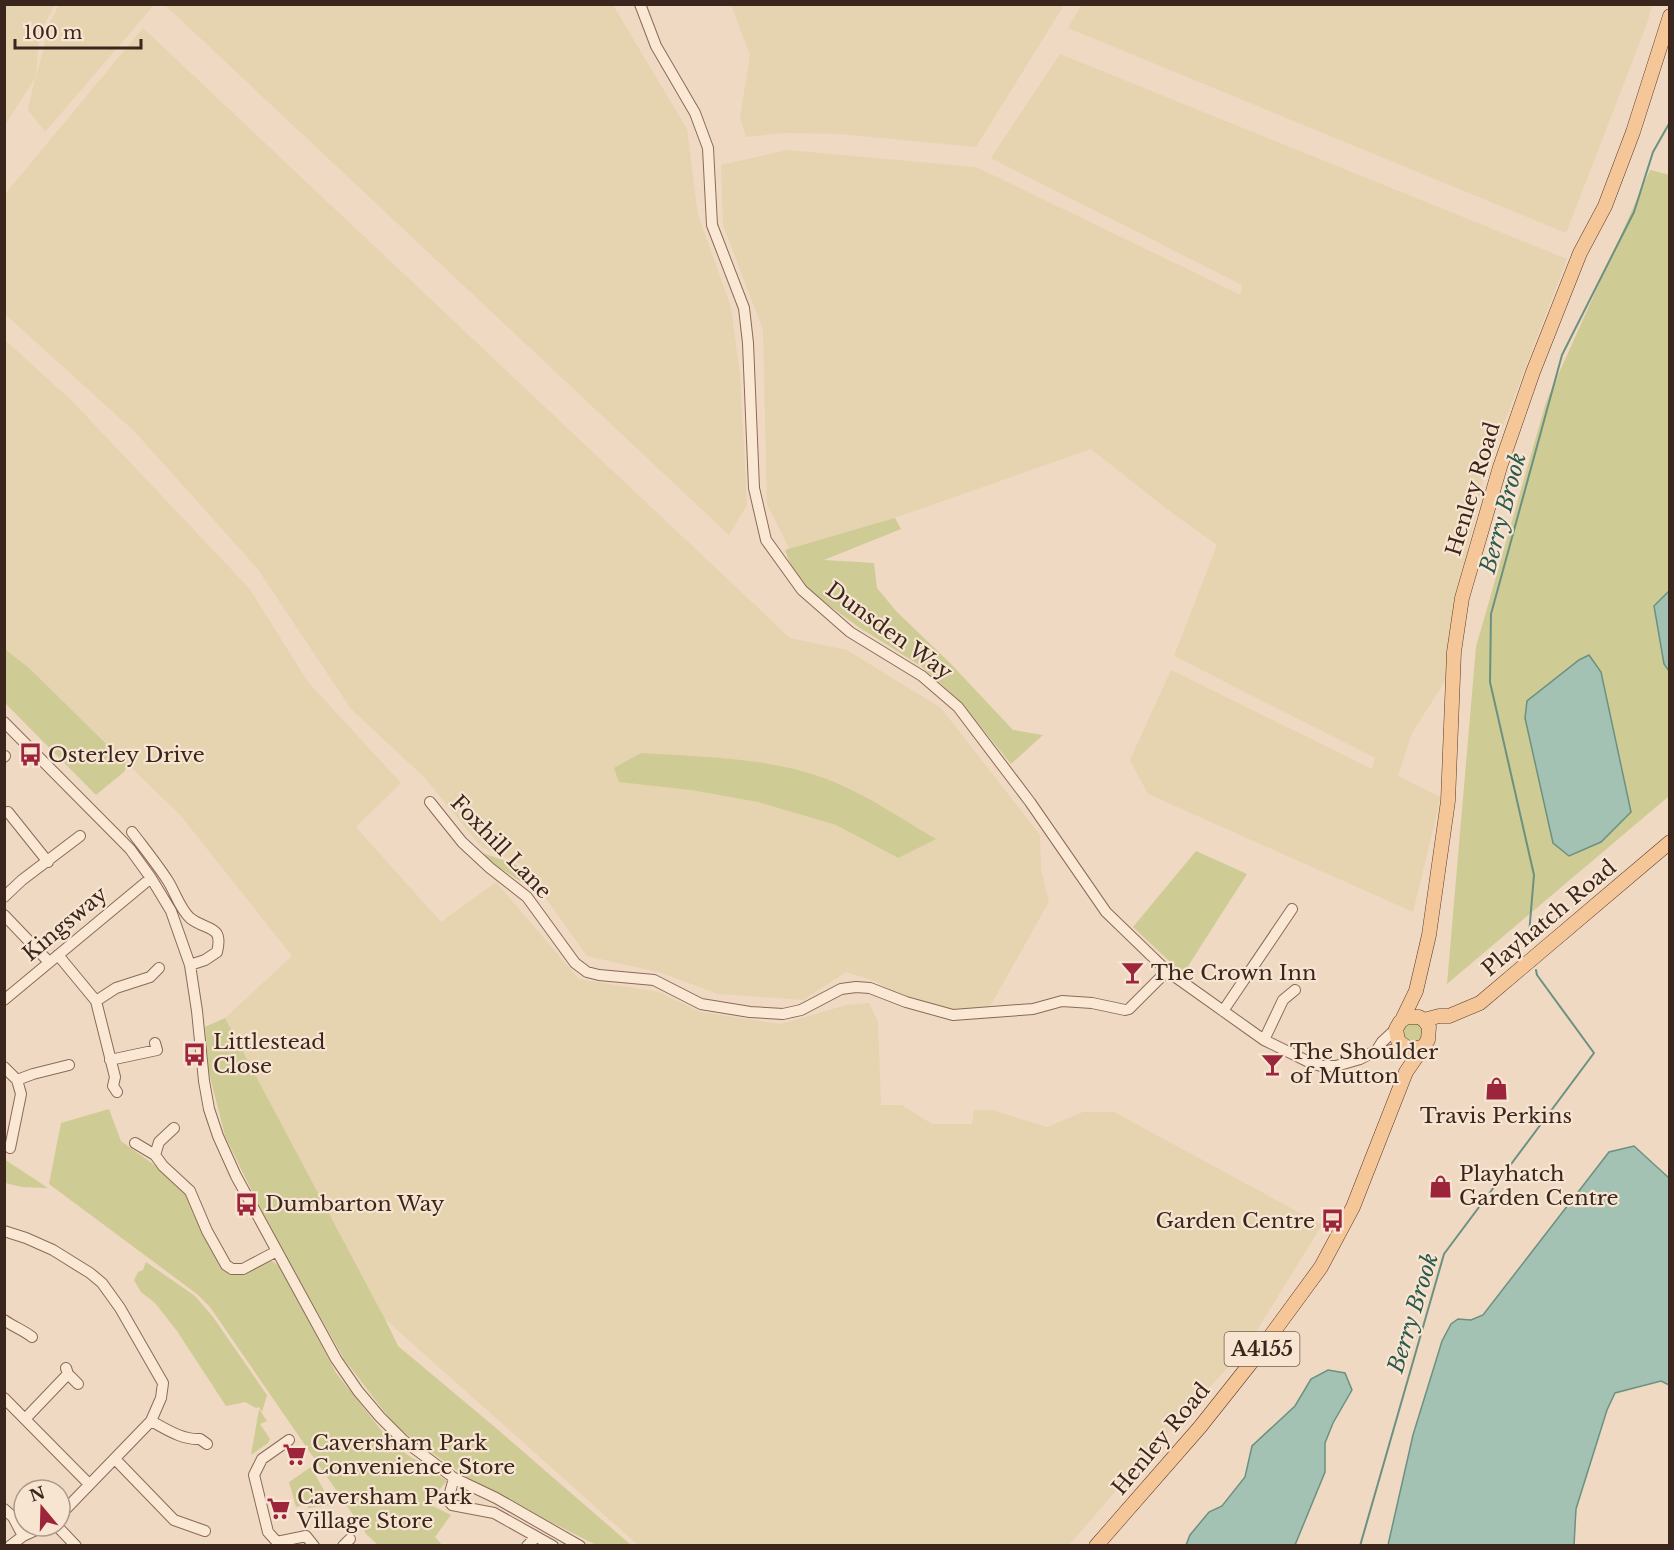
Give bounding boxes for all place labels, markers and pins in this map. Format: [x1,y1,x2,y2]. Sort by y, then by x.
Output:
bus stop icon: Osterley Drive [17,742,43,768]
place label: Osterley Drive [48,742,205,768]
bar icon: The Crown Inn [1120,960,1146,986]
place label: The Crown Inn [1151,960,1316,986]
place label: Littlestead Close [213,1029,325,1079]
place label: The Shoulder of Mutton [1290,1039,1438,1089]
bus stop icon: Littlestead Close [182,1041,208,1067]
bar icon: The Shoulder of Mutton [1259,1051,1285,1077]
shop icon: Travis Perkins [1483,1075,1509,1101]
place label: Travis Perkins [1420,1103,1572,1129]
place label: Playhatch Garden Centre [1459,1161,1619,1211]
shop icon: Playhatch Garden Centre [1428,1173,1454,1199]
bus stop icon: Dumbarton Way [234,1191,260,1217]
place label: Dumbarton Way [265,1191,445,1217]
place label: Garden Centre [1155,1208,1315,1234]
bus stop icon: Garden Centre [1320,1208,1346,1234]
place label: Caversham Park Convenience Store [312,1430,515,1480]
supermarket icon: Caversham Park Convenience Store [281,1442,307,1468]
place label: Caversham Park Village Store [296,1484,472,1534]
supermarket icon: Caversham Park Village Store [266,1496,292,1522]

